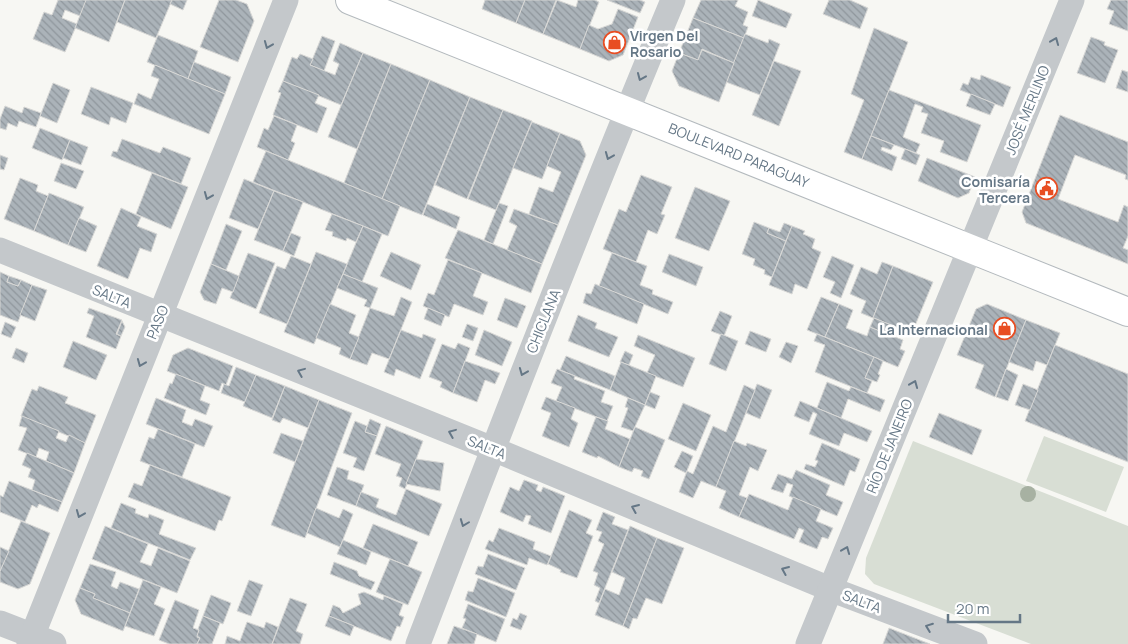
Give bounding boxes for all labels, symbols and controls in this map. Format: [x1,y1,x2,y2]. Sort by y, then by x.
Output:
place label: Virgen Del Rosario [630,26,698,61]
shop icon: Virgen Del Rosario [602,31,626,55]
one-way arrow [1049,37,1060,46]
one-way arrow [264,40,274,49]
street label: JOSÉ MERLINO [1000,63,1054,157]
one-way arrow [637,72,647,81]
street label: BOULEVARD PARAGUAY [666,118,812,192]
one-way arrow [605,151,615,160]
place label: Comisaría Tercera [961,172,1030,207]
public building icon: Comisaría Tercera [1034,177,1058,201]
one-way arrow [203,191,214,200]
street label: SALTA [90,280,134,312]
street label: CHICLANA [522,286,564,356]
street label: PASO [142,302,172,342]
shop icon: La Internacional [992,317,1016,341]
place label: La Internacional [879,320,988,339]
one-way arrow [136,358,147,367]
one-way arrow [519,367,529,376]
one-way arrow [297,368,306,378]
one-way arrow [908,380,918,389]
street label: RÍO DE JANEIRO [861,396,917,496]
one-way arrow [448,428,457,439]
street label: SALTA [465,431,509,463]
one-way arrow [631,504,640,514]
one-way arrow [76,509,87,518]
one-way arrow [460,519,470,527]
one-way arrow [839,546,850,555]
one-way arrow [781,566,790,577]
street label: SALTA [840,585,884,617]
scale bar [948,592,1020,624]
text: 20 m [956,598,989,619]
one-way arrow [925,623,934,633]

